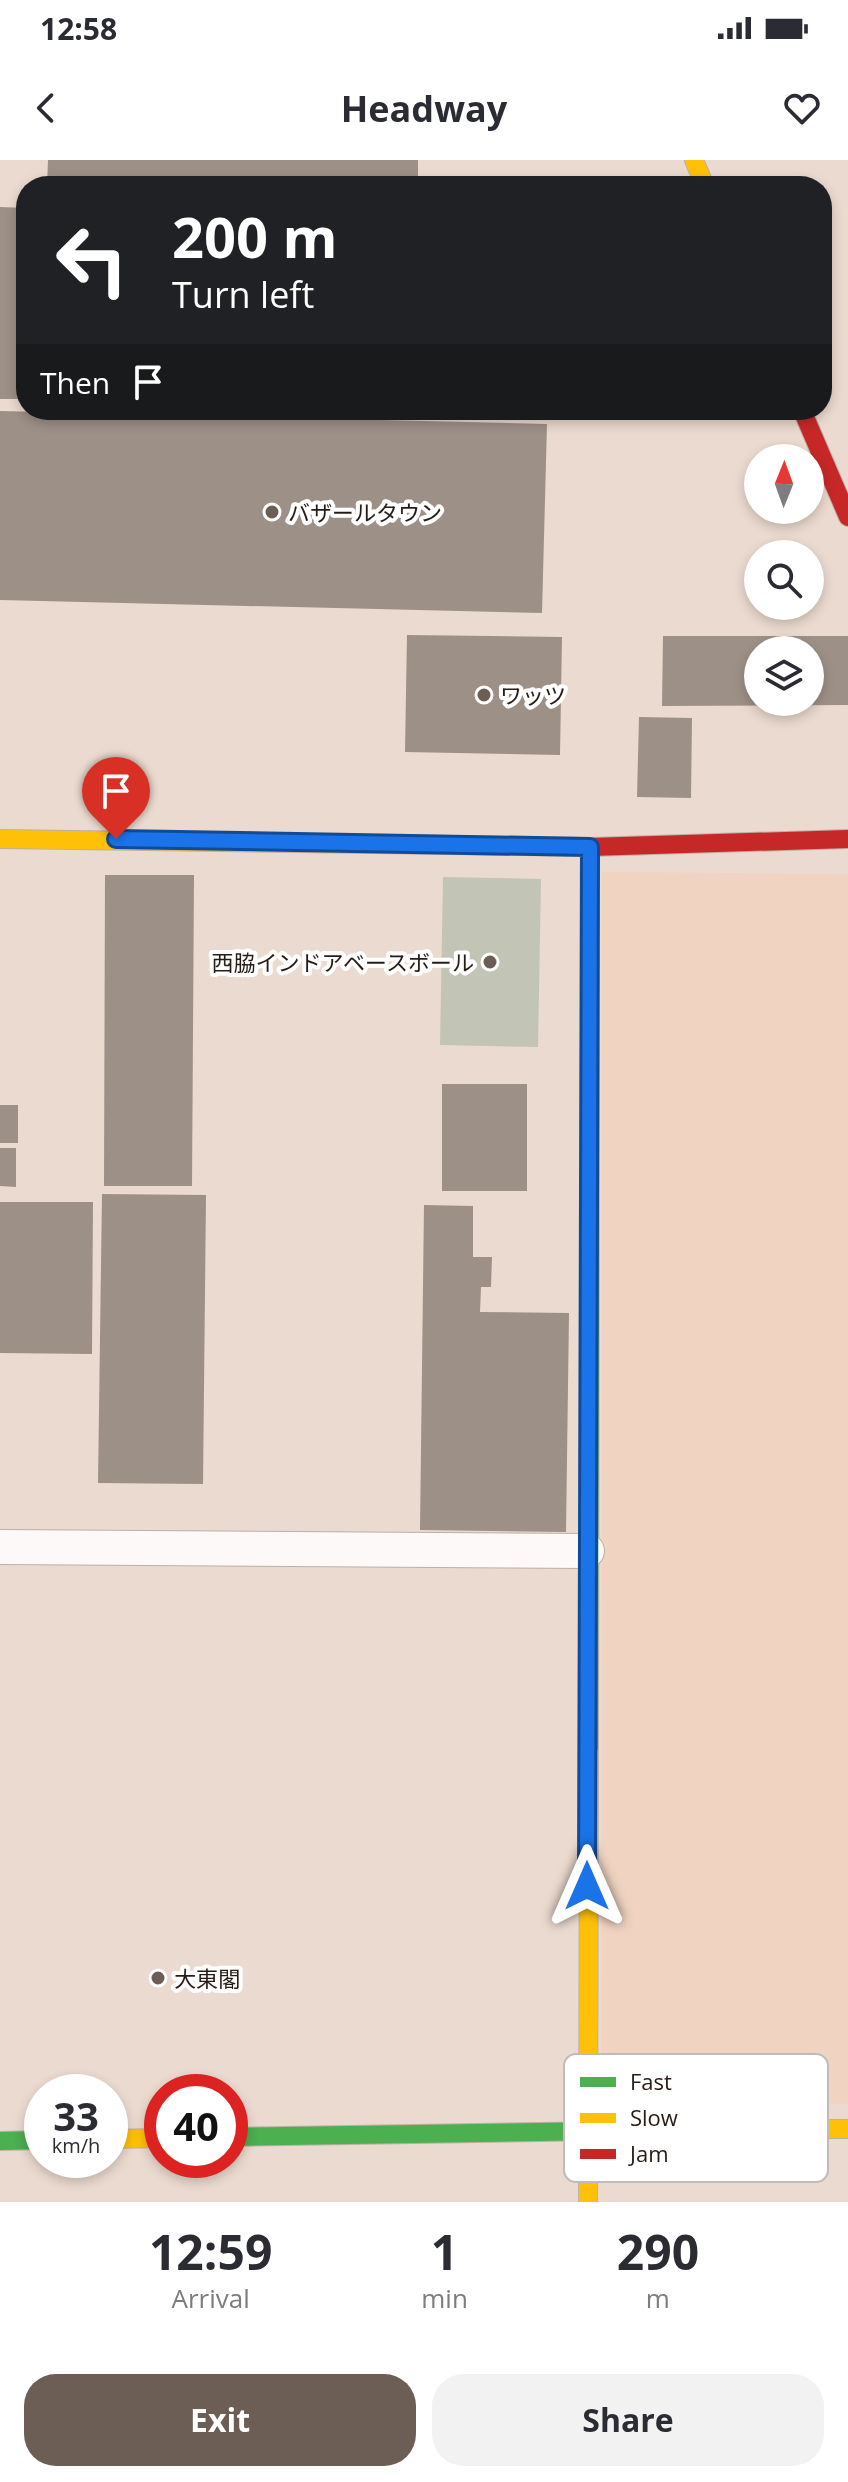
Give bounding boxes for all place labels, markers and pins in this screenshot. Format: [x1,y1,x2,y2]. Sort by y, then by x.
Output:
place label: バザールタウン [288,497,442,527]
marker: バザールタウン [263,503,281,521]
place label: ワッツ [500,680,566,710]
marker: ワッツ [475,686,493,704]
pin [82,757,150,839]
place label: 西脇インドアベースボール [212,947,474,977]
marker: 西脇インドアベースボール [481,953,499,971]
place label: 大東閣 [174,1963,240,1993]
marker: 大東閣 [149,1969,167,1987]

